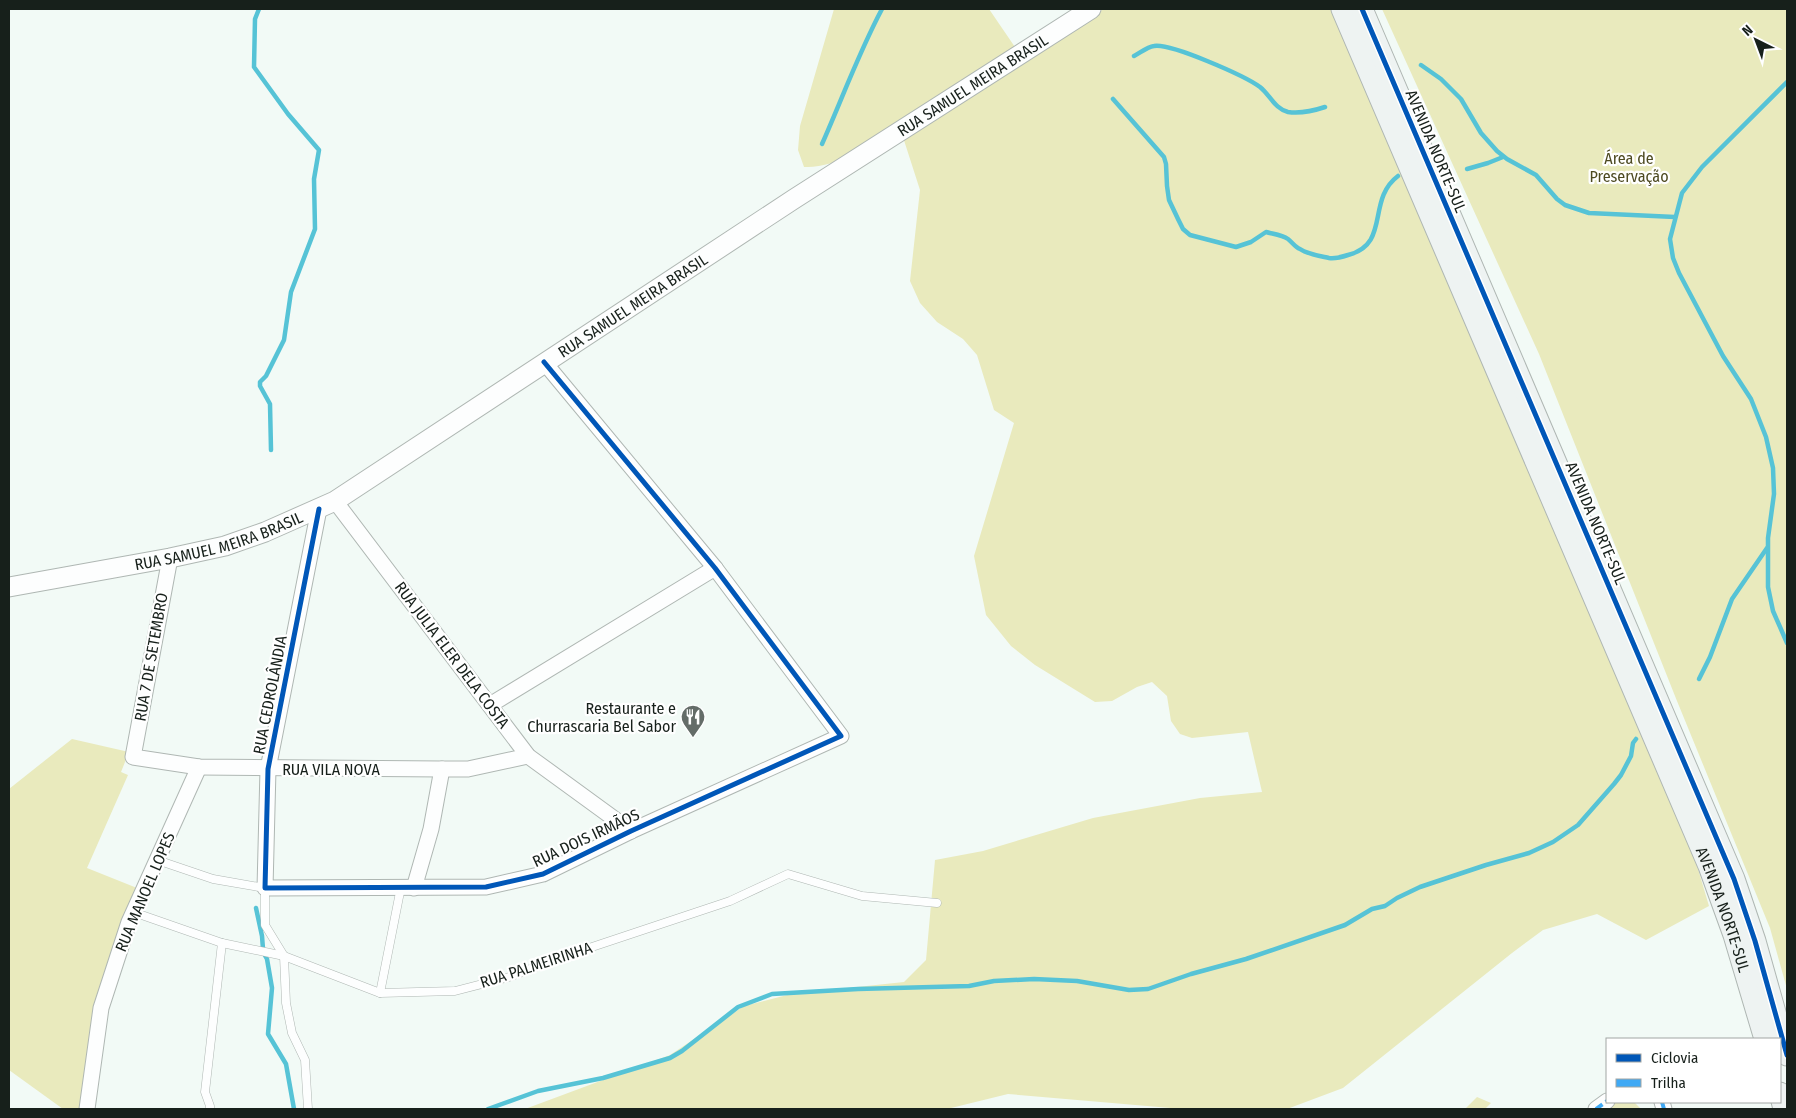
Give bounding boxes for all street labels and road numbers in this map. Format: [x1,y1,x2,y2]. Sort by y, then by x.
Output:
street label: RUA SAMUEL MEIRA BRASIL [894,30,1051,140]
street label: AVENIDA NORTE-SUL [1402,87,1470,215]
street label: RUA SAMUEL MEIRA BRASIL [554,249,711,361]
street label: AVENIDA NORTE-SUL [1562,459,1630,587]
street label: RUA SAMUEL MEIRA BRASIL [133,507,306,574]
street label: RUA JULIA ELER DELA COSTA [391,578,514,732]
street label: RUA 7 DE SETEMBRO [130,591,172,723]
street label: RUA CEDROLÂNDIA [249,633,291,756]
street label: RUA VILA NOVA [282,760,380,779]
street label: RUA DOIS IRMÃOS [530,805,643,871]
street label: RUA MANOEL LOPES [111,829,179,955]
street label: AVENIDA NORTE-SUL [1692,844,1754,974]
street label: RUA PALMEIRINHA [478,938,595,992]

